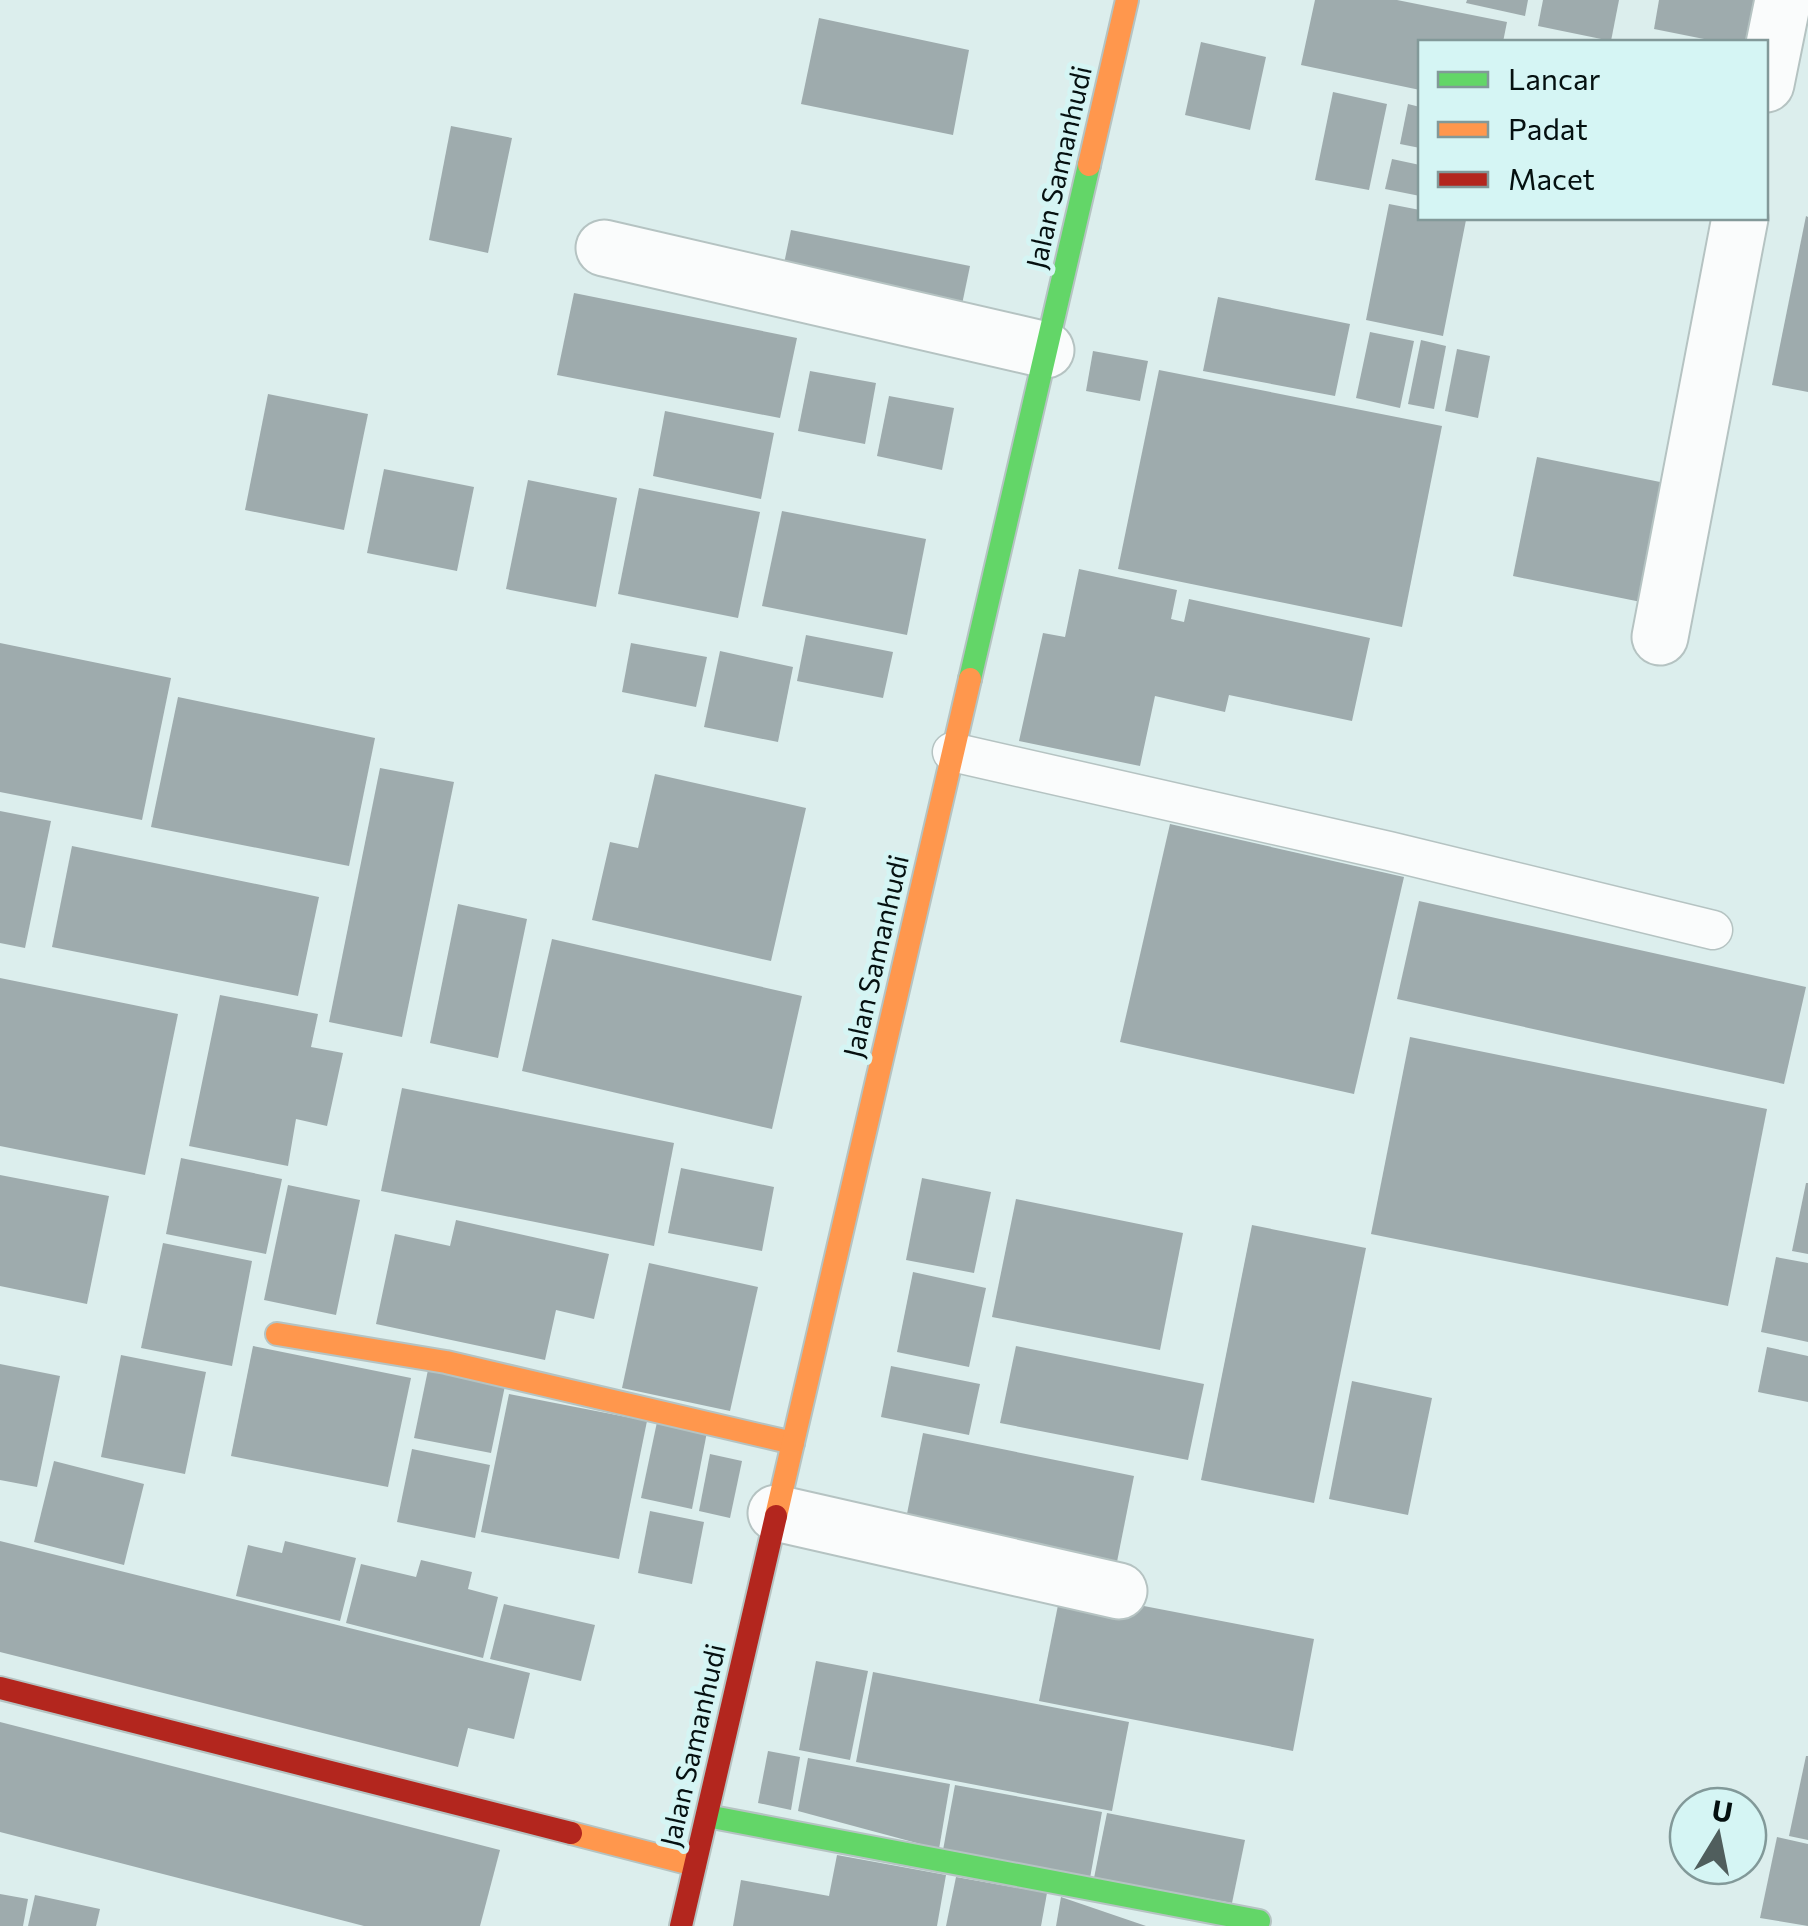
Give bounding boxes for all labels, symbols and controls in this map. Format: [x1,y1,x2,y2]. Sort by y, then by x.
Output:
legend [1418,40,1768,220]
text: Lancar [1508,59,1601,96]
street label: Jalan Samanhudi [1018,62,1098,272]
text: Padat [1508,109,1588,146]
text: Macet [1508,159,1595,196]
street label: Jalan Samanhudi [835,851,915,1061]
street label: Jalan Samanhudi [652,1640,732,1850]
north arrow [1668,1786,1768,1886]
text: U [1710,1792,1736,1829]

